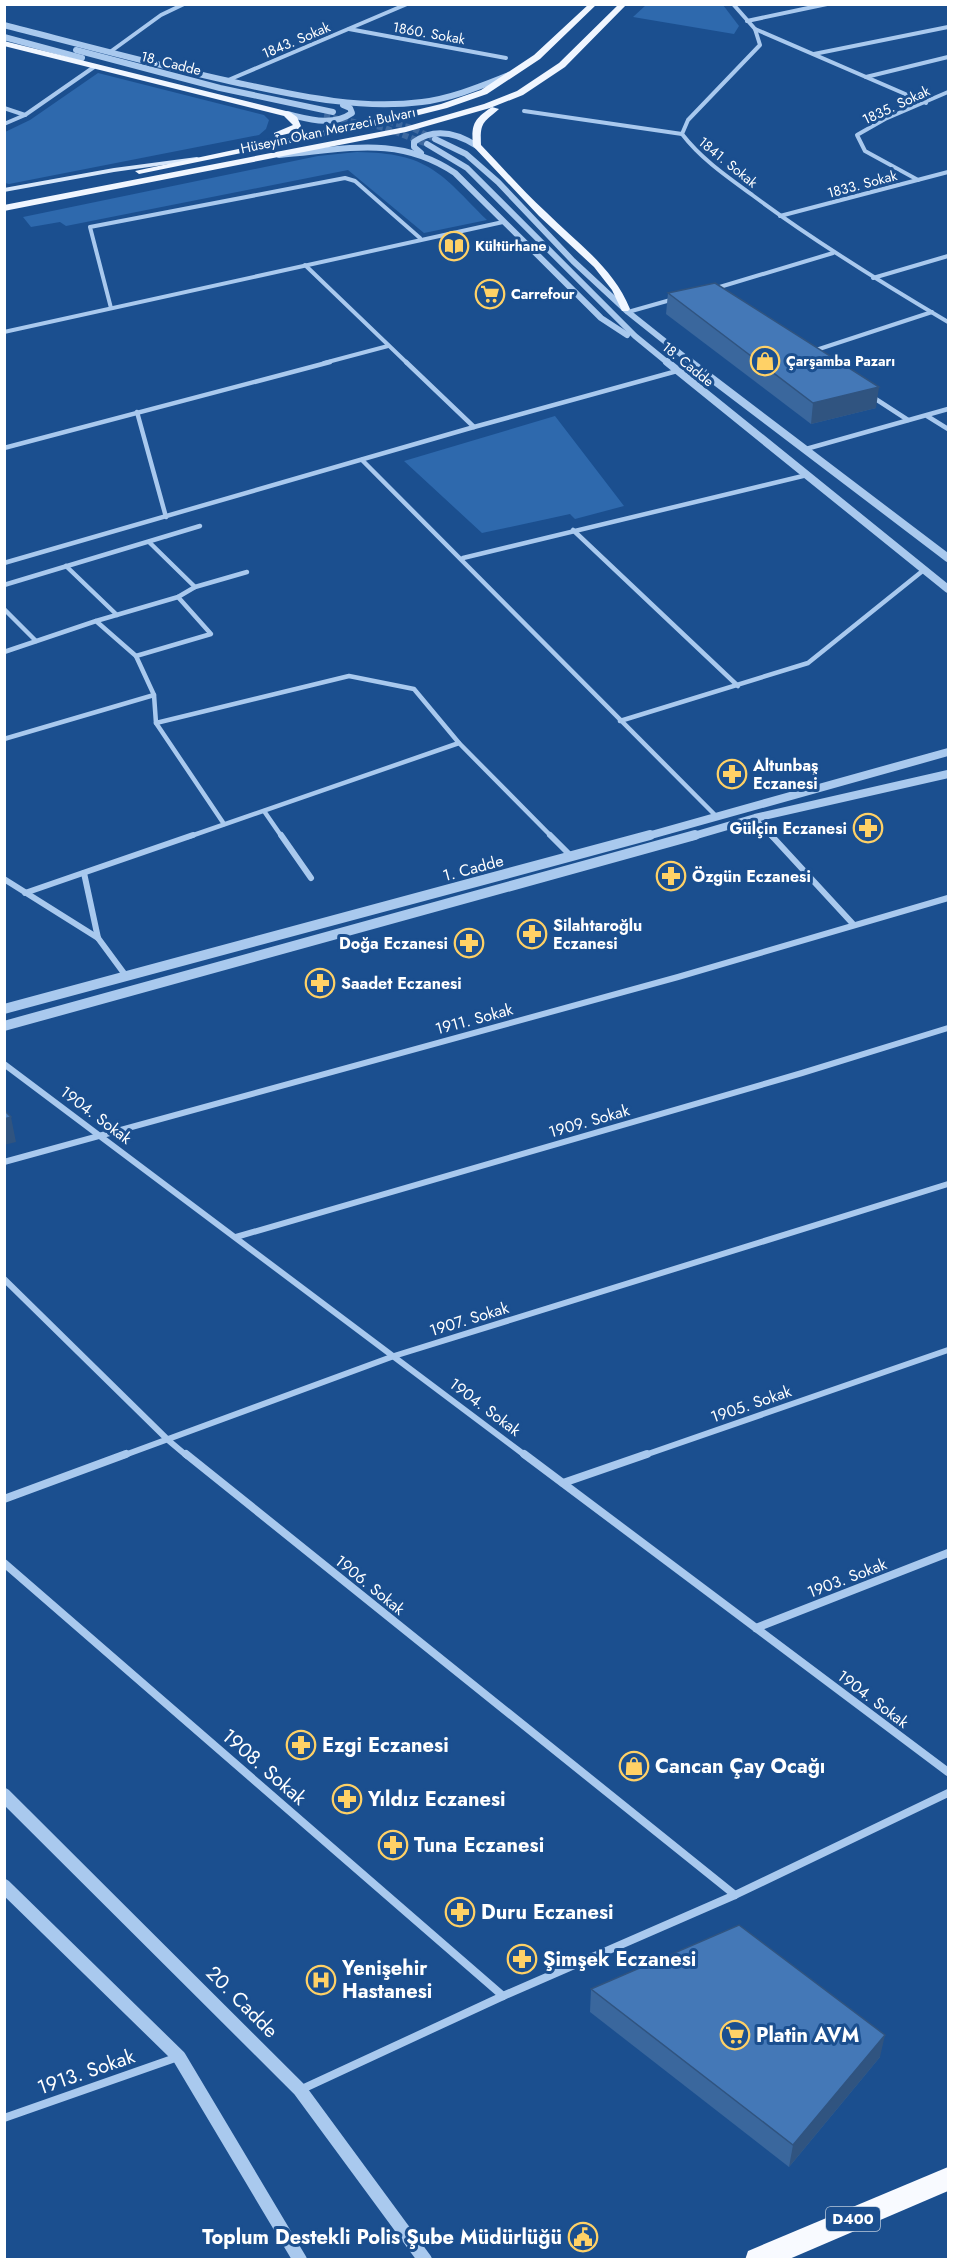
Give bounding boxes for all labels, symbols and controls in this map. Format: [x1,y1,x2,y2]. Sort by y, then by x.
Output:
street label: 1843. Sokak [259,16,334,63]
street label: 1860. Sokak [391,17,468,49]
street label: 18. Cadde [139,46,203,80]
street label: 1835. Sokak [859,80,934,129]
street label: Hüseyin Okan Merzeci Bulvarı [239,102,417,158]
street label: 1841. Sokak [694,132,763,193]
street label: 1833. Sokak [825,165,900,203]
library icon: Kültürhane [438,230,470,262]
place label: Kültürhane [475,236,546,256]
supermarket icon: Carrefour [474,278,506,310]
place label: Carrefour [511,284,575,304]
street label: 18. Cadde [658,337,718,391]
shop icon: Çarşamba Pazarı [749,345,781,377]
place label: Çarşamba Pazarı [786,351,895,371]
place label: Altunbaş Eczanesi [752,754,818,795]
pharmacy icon: Altunbaş Eczanesi [716,758,748,790]
pharmacy icon: Gülçin Eczanesi [852,812,884,844]
place label: Gülçin Eczanesi [730,817,847,840]
street label: 1. Cadde [440,849,506,887]
pharmacy icon: Özgün Eczanesi [655,860,687,892]
place label: Özgün Eczanesi [692,865,811,888]
place label: Silahtaroğlu Eczanesi [553,914,642,955]
pharmacy icon: Silahtaroğlu Eczanesi [516,918,548,950]
pharmacy icon: Doğa Eczanesi [453,927,485,959]
place label: Doğa Eczanesi [339,932,448,955]
pharmacy icon: Saadet Eczanesi [304,967,336,999]
place label: Saadet Eczanesi [341,972,462,995]
street label: 1911. Sokak [433,997,516,1040]
street label: 1904. Sokak [55,1080,137,1150]
street label: 1909. Sokak [546,1098,633,1143]
street label: 1907. Sokak [427,1296,512,1342]
street label: 1904. Sokak [444,1372,526,1442]
street label: 1905. Sokak [708,1379,795,1429]
street label: 1906. Sokak [330,1550,411,1621]
street label: 1903. Sokak [804,1552,891,1604]
street label: 1904. Sokak [832,1664,914,1734]
street label: 1908. Sokak [215,1722,313,1812]
pharmacy icon: Ezgi Eczanesi [285,1729,317,1761]
place label: Ezgi Eczanesi [322,1731,449,1760]
shop icon: Cancan Çay Ocağı [618,1750,650,1782]
place label: Cancan Çay Ocağı [655,1752,825,1781]
pharmacy icon: Yıldız Eczanesi [331,1783,363,1815]
place label: Yıldız Eczanesi [367,1785,506,1814]
pharmacy icon: Tuna Eczanesi [377,1829,409,1861]
place label: Tuna Eczanesi [414,1831,544,1860]
pharmacy icon: Duru Eczanesi [444,1896,476,1928]
place label: Duru Eczanesi [481,1898,614,1927]
pharmacy icon: Şimşek Eczanesi [506,1943,538,1975]
place label: Şimşek Eczanesi [543,1945,696,1974]
place label: Yenişehir Hastanesi [341,1954,432,2006]
street label: 20. Cadde [199,1959,285,2045]
hospital icon: Yenişehir Hastanesi [305,1964,337,1996]
supermarket icon: Platin AVM [719,2019,751,2051]
place label: Platin AVM [756,2021,859,2050]
street label: 1913. Sokak [33,2042,139,2102]
road number: D400 [826,2207,880,2231]
public building icon: Toplum Destekli Polis Şube Müdürlüğü [567,2221,599,2253]
place label: Toplum Destekli Polis Şube Müdürlüğü [202,2223,562,2252]

